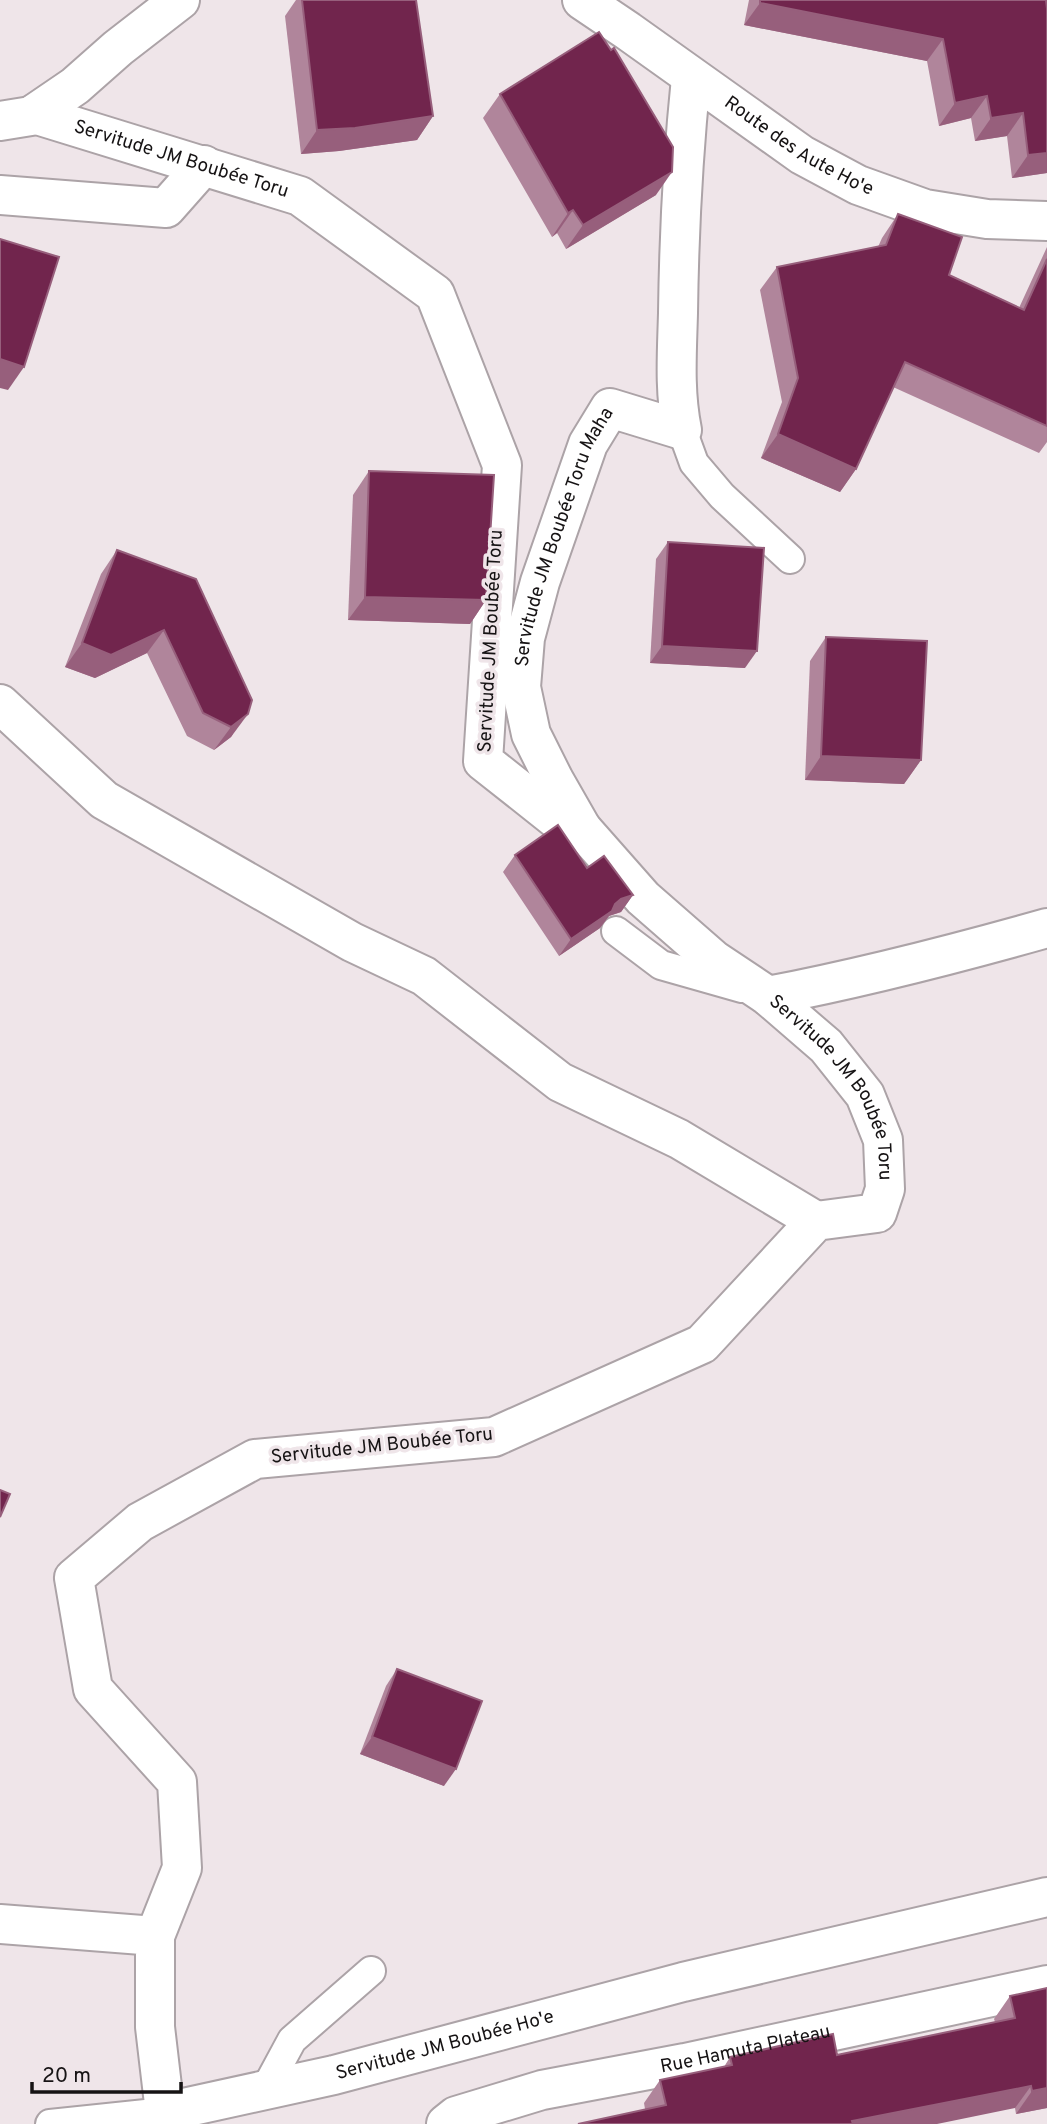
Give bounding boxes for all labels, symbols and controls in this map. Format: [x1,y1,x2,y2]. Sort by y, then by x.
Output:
street label: Route des Aute Ho'e [719,91,877,201]
street label: Servitude JM Boubée Toru [71,115,291,204]
street label: Servitude JM Boubée Toru Maha [511,403,619,668]
street label: Servitude JM Boubée Toru [473,529,509,753]
street label: Servitude JM Boubée Toru [764,990,897,1181]
street label: Servitude JM Boubée Toru [270,1422,494,1470]
street label: Servitude JM Boubée Ho'e [333,2005,557,2086]
street label: Rue Hamuta Plateau [658,2020,833,2079]
scale bar [32,2050,180,2094]
text: 20 m [42,2063,91,2090]

